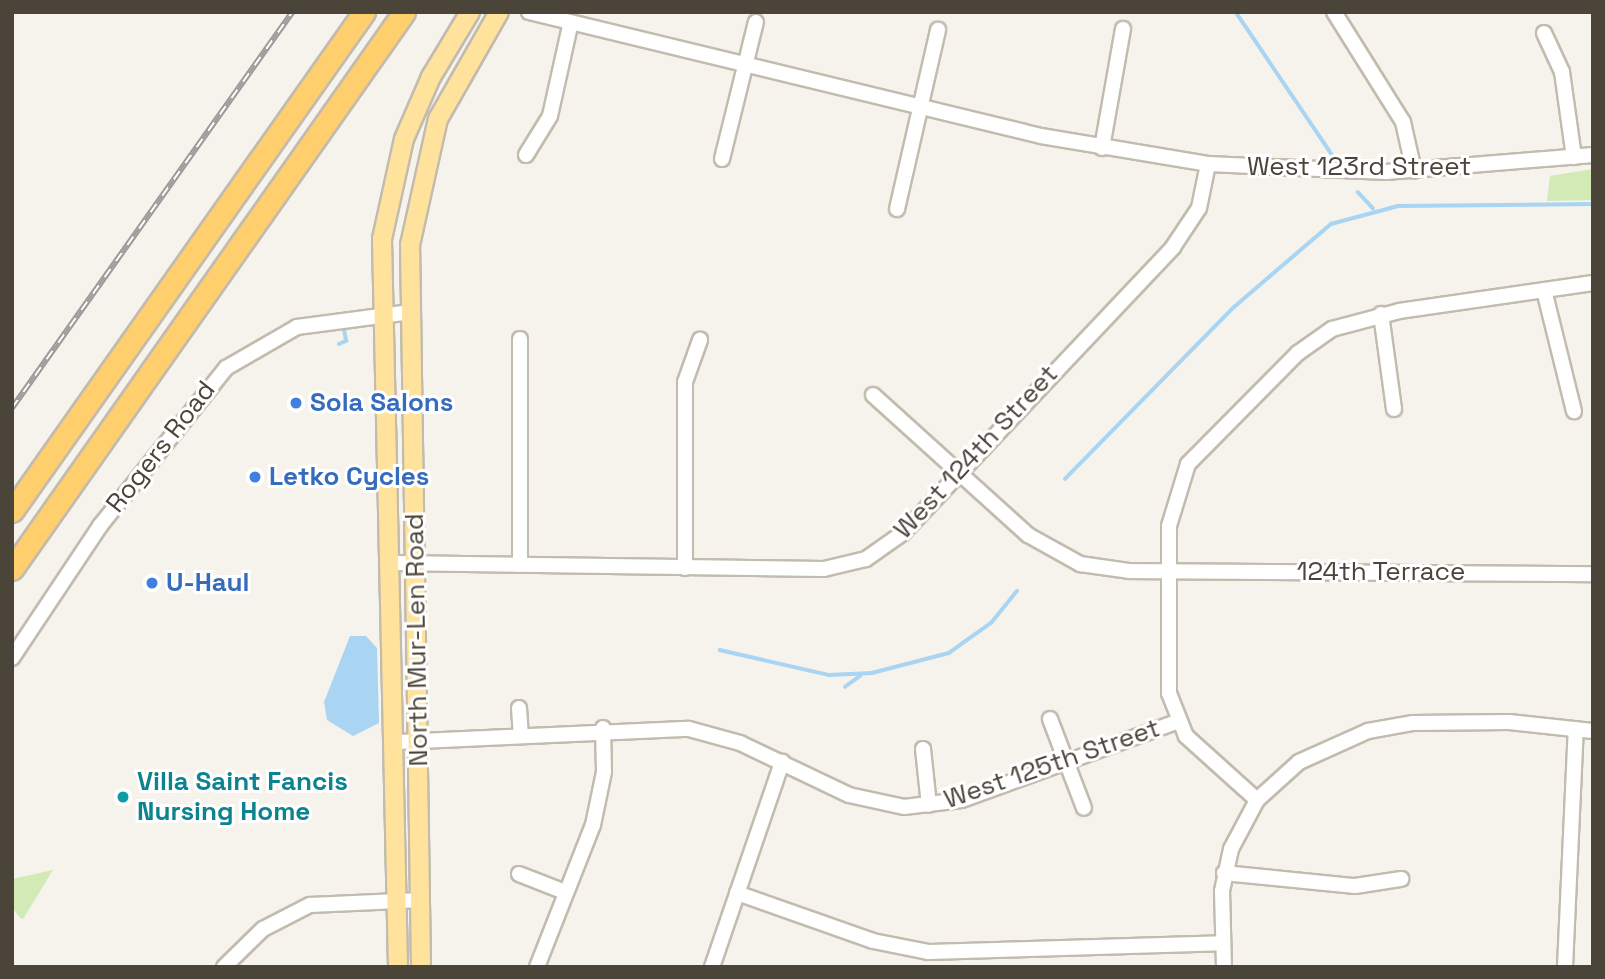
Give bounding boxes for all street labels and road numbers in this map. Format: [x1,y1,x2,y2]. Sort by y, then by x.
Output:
street label: West 123rd Street [1247,151,1471,183]
street label: West 124th Street [888,359,1064,545]
street label: Rogers Road [100,375,222,519]
street label: North Mur-Len Road [399,513,435,767]
street label: 124th Terrace [1296,556,1466,588]
street label: West 125th Street [940,712,1164,816]

